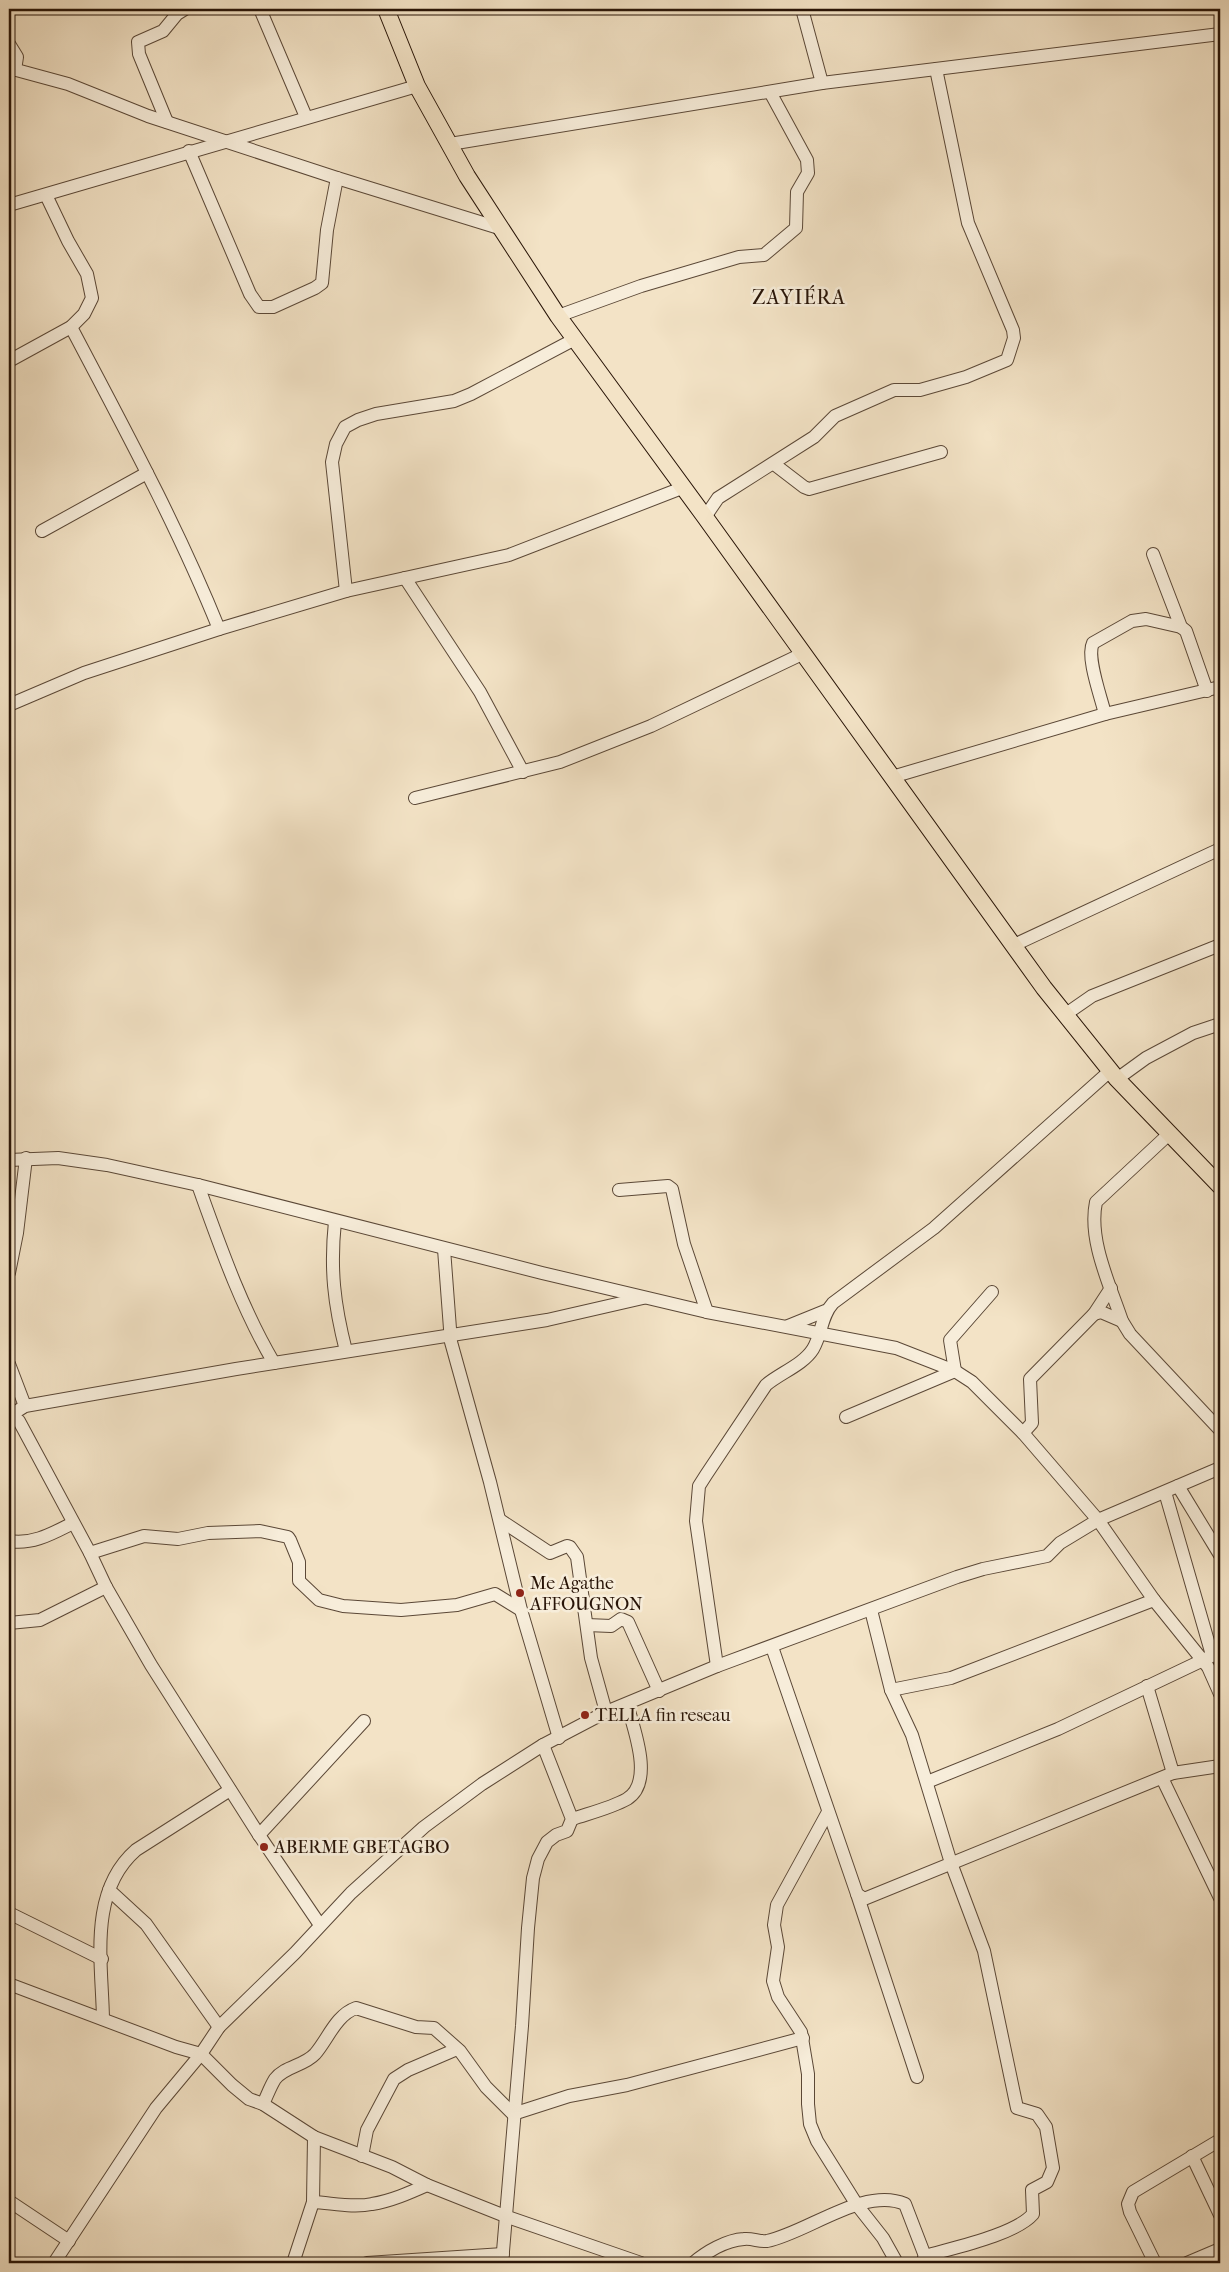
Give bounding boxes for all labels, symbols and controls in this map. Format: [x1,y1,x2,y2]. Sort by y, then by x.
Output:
district label: ZAYIÉRA [752,285,846,309]
place label: Me Agathe AFFOUGNON [529,1573,643,1615]
marker: Me Agathe AFFOUGNON [514,1587,526,1599]
place label: TELLA fin reseau [595,1705,730,1726]
marker: TELLA fin reseau [579,1709,591,1721]
place label: ABERME GBETAGBO [273,1837,450,1858]
marker: ABERME GBETAGBO [258,1841,270,1853]

